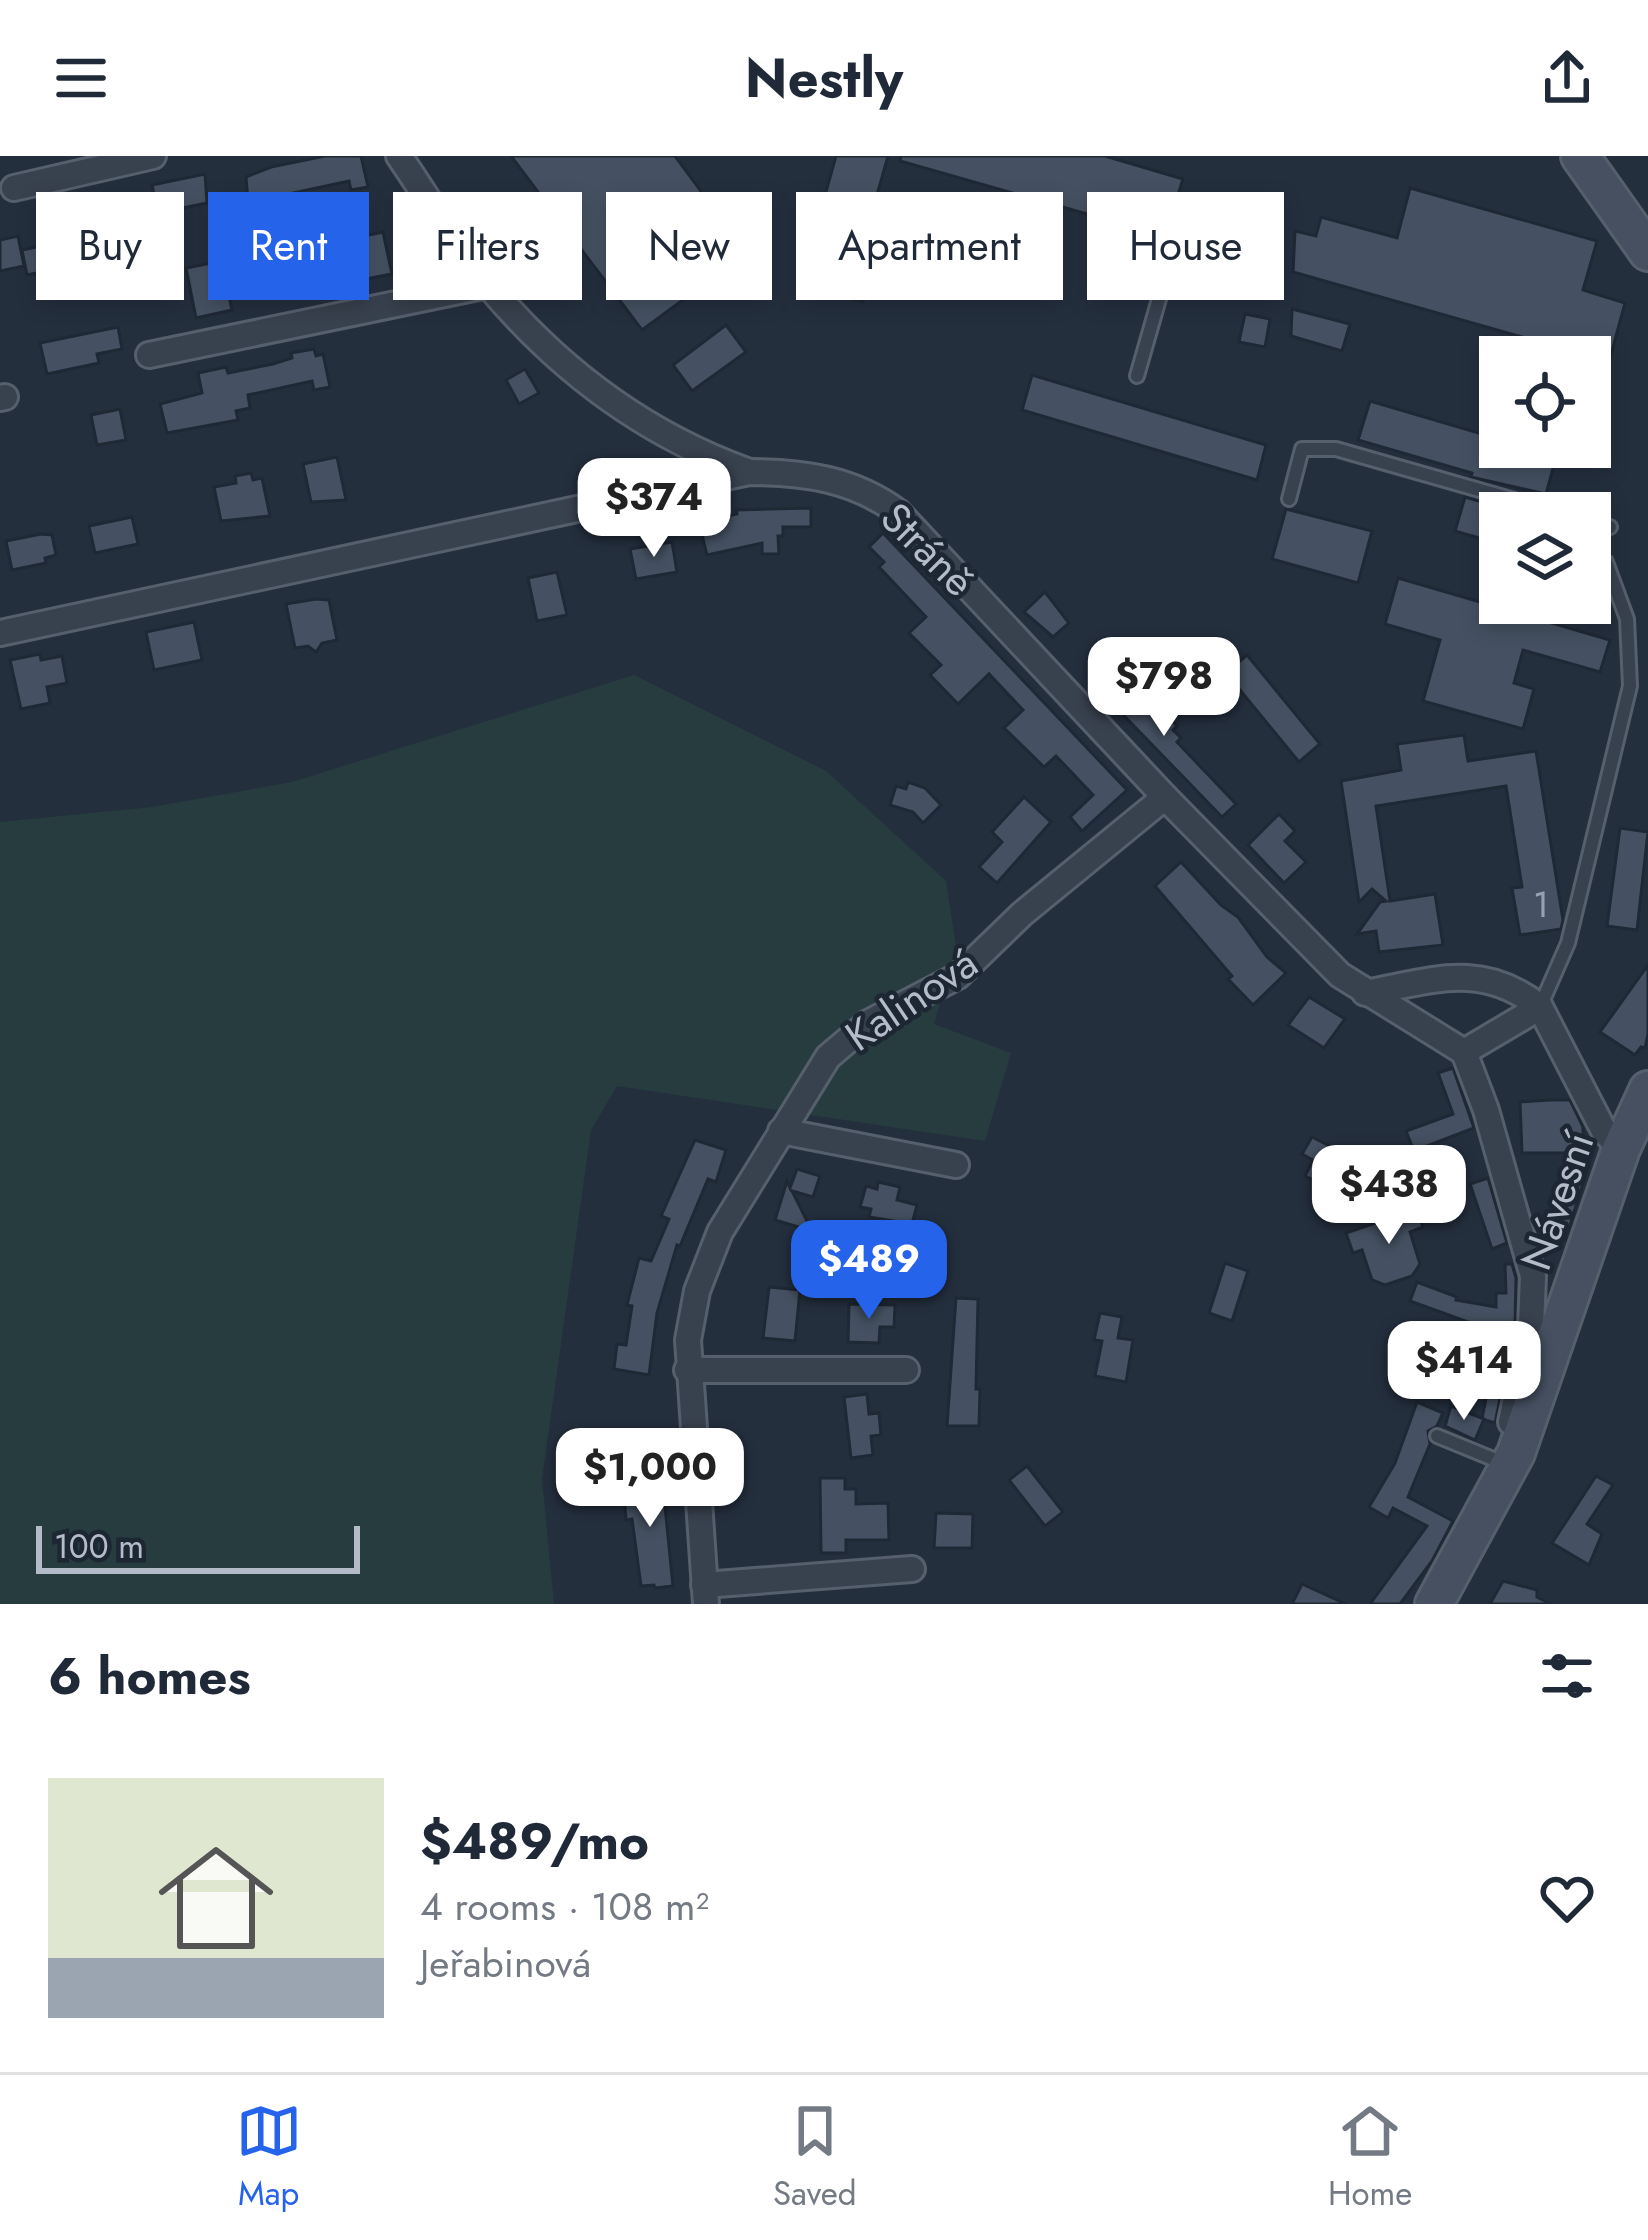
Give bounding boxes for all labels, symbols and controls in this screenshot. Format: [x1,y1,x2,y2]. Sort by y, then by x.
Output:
text: Nestly [745,39,903,117]
icon: menu [48,45,114,111]
icon: share [1534,45,1600,111]
chip: Buy [36,192,184,300]
chip: Rent [208,192,369,300]
chip: Filters [393,192,582,300]
chip: New [606,192,772,300]
chip: Apartment [796,192,1063,300]
chip: House [1087,192,1284,300]
map controls [1479,336,1611,624]
button: locate [1479,336,1611,468]
pin: $374 [583,458,725,560]
text: $374 [605,468,703,525]
street label: Stráně [867,488,989,610]
button: layers [1479,492,1611,624]
pin: $798 [1093,637,1235,739]
text: $798 [1115,647,1213,704]
house number: 1 [1533,878,1549,930]
street label: Kalinová [833,933,990,1066]
street label: Návesní [1506,1122,1610,1278]
pin: $438 [1318,1145,1460,1247]
text: $438 [1339,1155,1439,1212]
pin: $489 [798,1220,940,1322]
text: $489 [818,1230,920,1287]
pin: $414 [1393,1321,1535,1423]
text: $414 [1415,1331,1513,1388]
pin: $1,000 [552,1428,748,1530]
text: $1,000 [583,1438,717,1495]
scale bar [36,1520,360,1573]
text: 100 m [54,1523,144,1570]
text: 6 homes [48,1639,251,1713]
icon: filters [1534,1643,1600,1709]
text: $489/mo [420,1804,649,1878]
icon: home [144,1826,288,1970]
icon: heart [1534,1865,1600,1931]
text: 4 rooms · 108 m² [420,1878,709,1935]
text: Jeřabinová [420,1935,591,1992]
tab: Map [236,2098,302,2217]
tab: Saved [773,2098,857,2217]
tab: Home [1328,2098,1412,2217]

